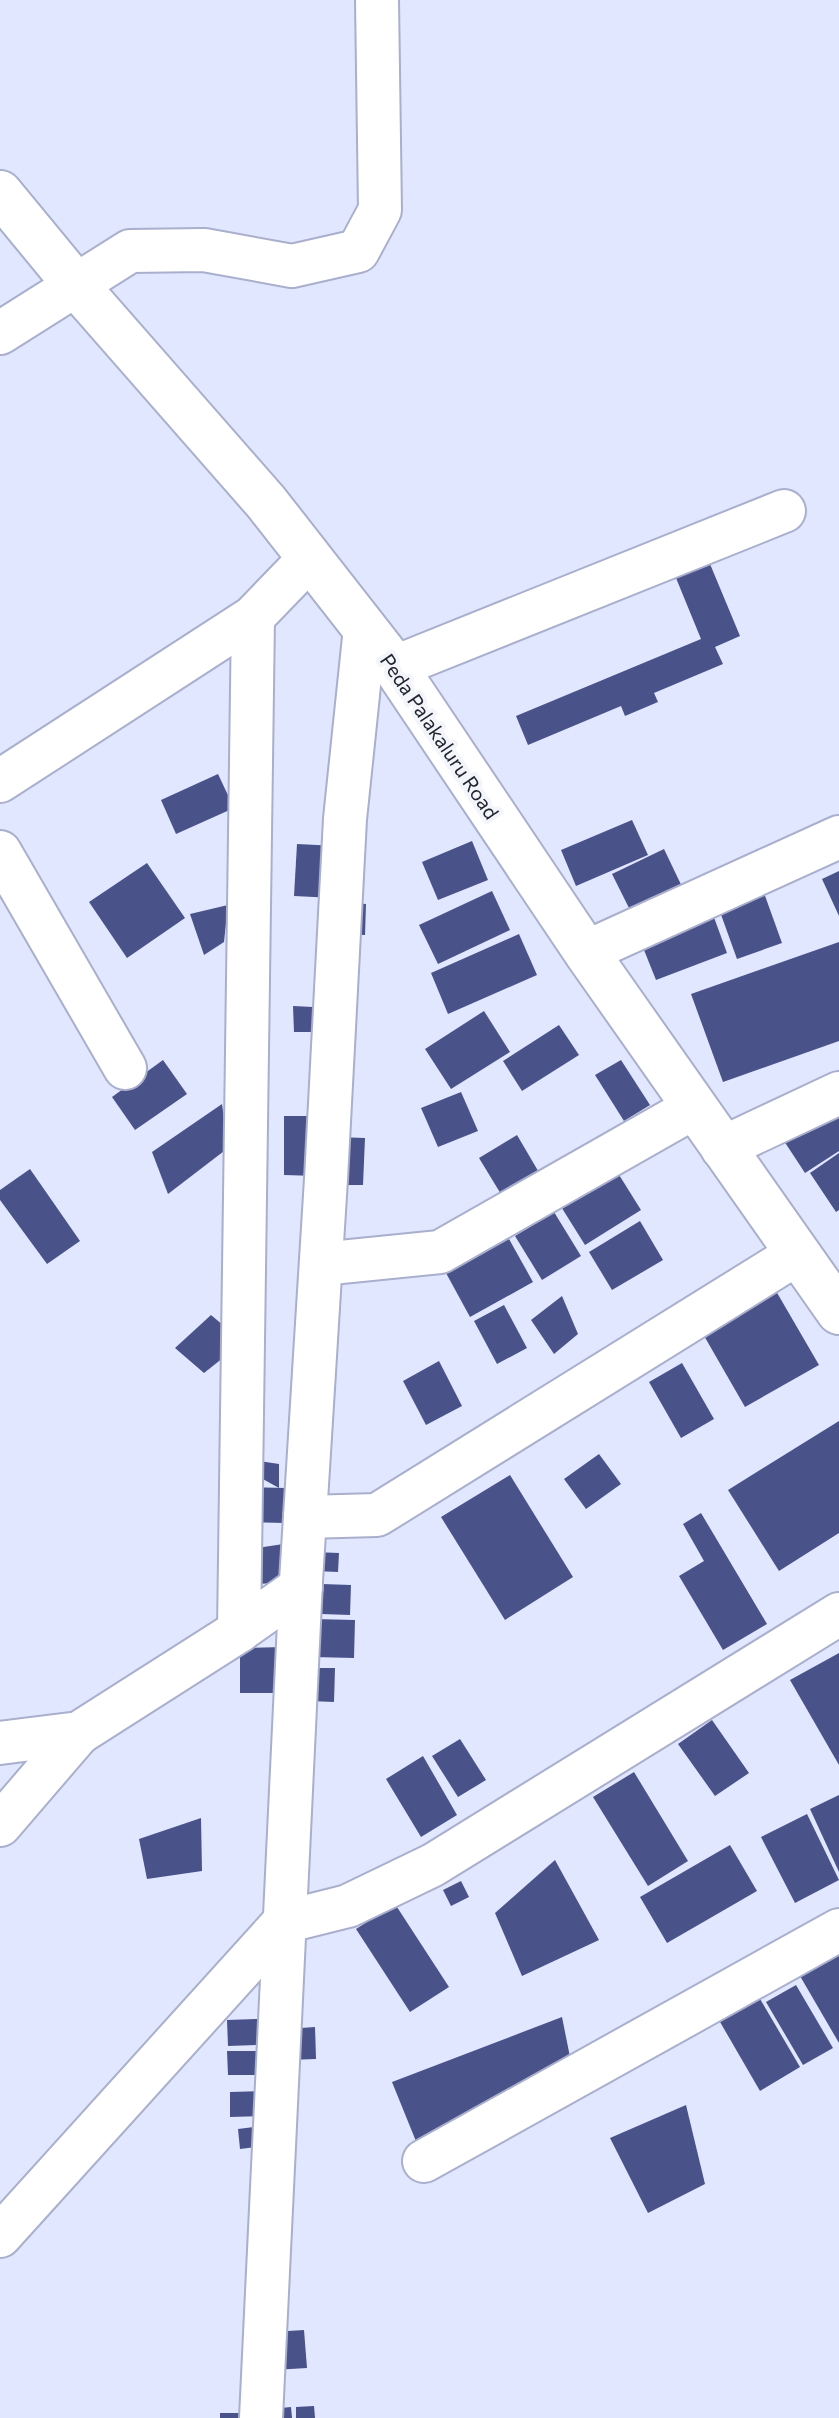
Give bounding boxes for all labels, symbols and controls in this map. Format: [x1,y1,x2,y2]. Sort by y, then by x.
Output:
street label: Peda Palakaluru Road [376,649,504,823]

